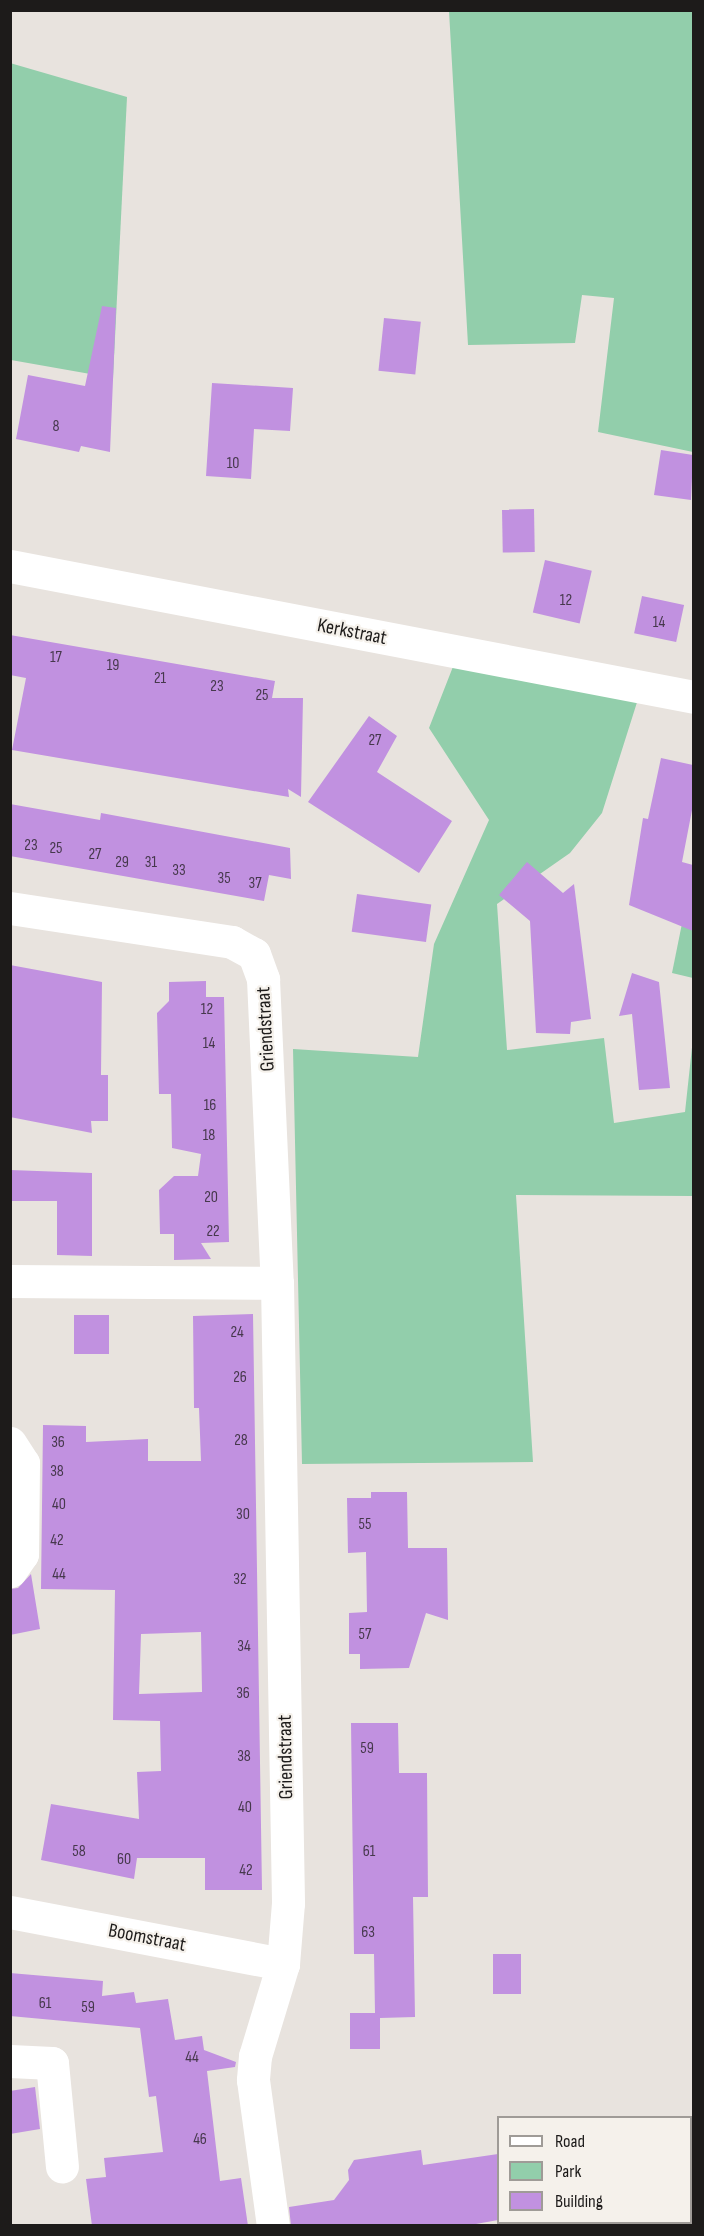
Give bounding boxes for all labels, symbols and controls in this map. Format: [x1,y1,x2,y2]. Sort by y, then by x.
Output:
house number: 8 [52,417,60,437]
house number: 10 [227,454,239,474]
house number: 12 [560,591,572,611]
house number: 14 [653,613,665,633]
street label: Kerkstraat [315,614,389,650]
house number: 17 [50,648,62,668]
house number: 19 [107,656,119,676]
house number: 21 [154,669,166,689]
house number: 23 [210,677,224,697]
house number: 25 [255,686,269,706]
house number: 27 [368,731,382,751]
house number: 23 [24,836,38,856]
house number: 25 [49,839,63,859]
house number: 27 [88,845,102,865]
house number: 29 [115,853,129,873]
house number: 31 [145,853,157,873]
house number: 33 [172,861,186,881]
house number: 35 [217,869,231,889]
house number: 37 [248,874,262,894]
street label: Griendstraat [252,986,280,1072]
house number: 12 [201,1000,213,1020]
house number: 14 [203,1034,215,1054]
house number: 16 [204,1096,216,1116]
house number: 18 [203,1126,215,1146]
house number: 20 [204,1188,218,1208]
house number: 22 [206,1222,220,1242]
house number: 24 [230,1323,244,1343]
house number: 26 [233,1368,247,1388]
house number: 28 [234,1431,248,1451]
house number: 36 [51,1433,65,1453]
house number: 38 [50,1462,64,1482]
house number: 40 [52,1495,66,1515]
house number: 30 [236,1505,250,1525]
house number: 55 [359,1515,371,1535]
house number: 42 [50,1531,64,1551]
house number: 44 [52,1565,66,1585]
house number: 32 [233,1570,247,1590]
house number: 57 [359,1625,371,1645]
house number: 34 [237,1637,251,1657]
house number: 36 [236,1684,250,1704]
street label: Griendstraat [273,1714,299,1800]
house number: 59 [360,1739,374,1759]
house number: 38 [237,1747,251,1767]
house number: 40 [238,1798,252,1818]
house number: 58 [72,1842,86,1862]
house number: 61 [363,1842,375,1862]
house number: 60 [117,1850,131,1870]
house number: 42 [239,1861,253,1881]
street label: Boomstraat [106,1919,188,1957]
house number: 63 [361,1923,375,1943]
house number: 61 [39,1994,51,2014]
house number: 59 [81,1998,95,2018]
house number: 44 [185,2048,199,2068]
legend [497,2116,692,2224]
house number: 46 [193,2130,207,2150]
text: Road [555,2131,585,2152]
text: Park [555,2161,581,2182]
text: Building [555,2191,603,2212]

